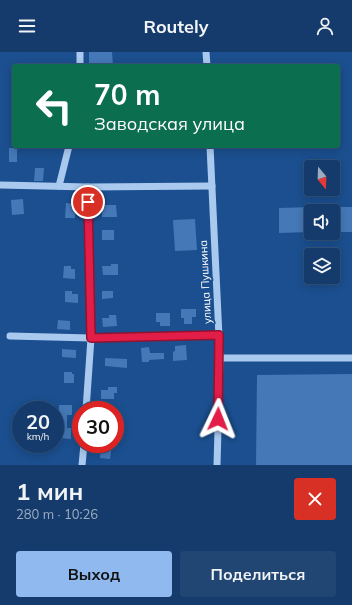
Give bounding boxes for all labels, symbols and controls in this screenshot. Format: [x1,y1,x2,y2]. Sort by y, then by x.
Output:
icon: menu [16,15,38,37]
text: Routely [144,15,208,38]
icon: person [314,15,336,37]
text: 70 m [94,77,160,112]
icon: left [28,80,80,132]
text: Заводская улица [94,112,245,135]
north arrow [304,160,340,196]
map controls [304,160,340,284]
pin [71,185,105,219]
icon: arrive [77,191,99,213]
button: sound [304,204,340,240]
street label: улица Пушкина [196,240,214,324]
button: layers [304,248,340,284]
position arrow [197,398,239,440]
speed limit sign: 30 [72,401,124,453]
text: 20 [26,409,50,434]
text: km/h [27,430,49,443]
text: 1 мин [16,476,83,506]
button: close [294,478,336,520]
text: 280 m · 10:26 [16,506,98,522]
button: Выход [16,551,172,597]
button: Поделиться [180,551,336,597]

